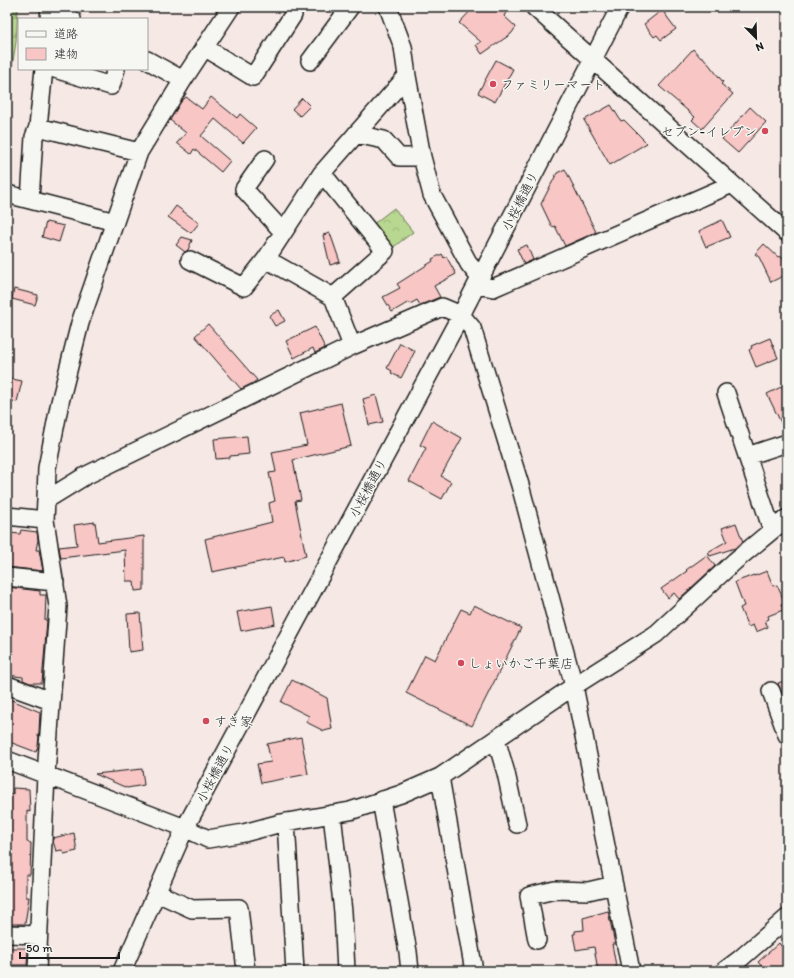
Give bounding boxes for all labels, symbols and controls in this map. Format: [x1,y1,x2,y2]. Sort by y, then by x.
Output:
legend [18,18,148,70]
north arrow [736,18,776,58]
text: 道路 [54,27,78,41]
text: N [754,39,766,54]
text: 建物 [54,47,78,61]
place label: ファミリーマート [501,77,605,92]
marker: ファミリーマート [488,79,498,89]
place label: セブン-イレブン [661,124,757,139]
marker: セブン-イレブン [760,126,770,136]
street label: 小桜橋通り [499,169,541,233]
street label: 小桜橋通り [346,456,390,520]
place label: しょいかご千葉店 [469,656,573,671]
marker: しょいかご千葉店 [456,658,466,668]
place label: すき家 [214,714,253,729]
marker: すき家 [201,716,211,726]
street label: 小桜橋通り [193,741,237,805]
scale bar [20,934,119,960]
text: 50 m [26,941,52,955]

